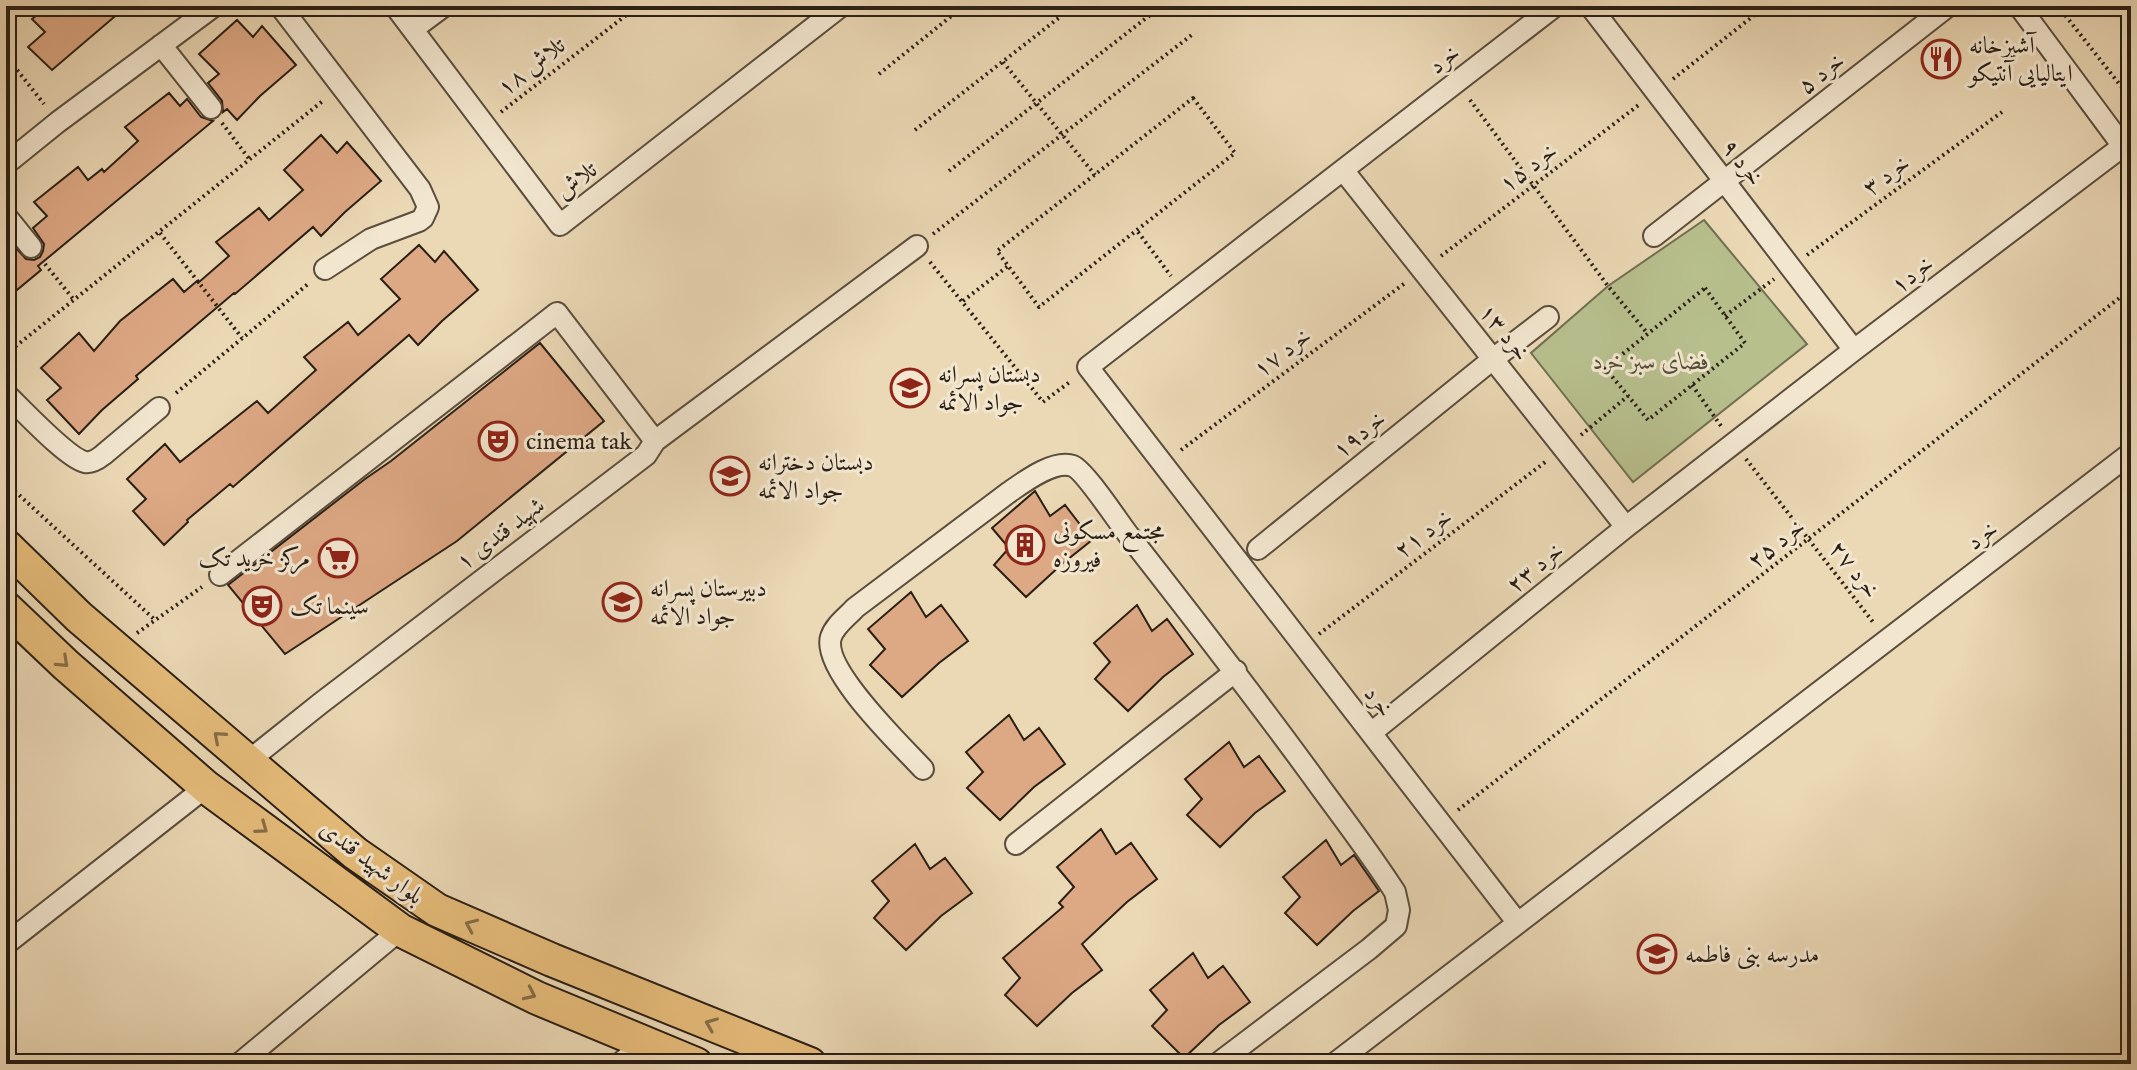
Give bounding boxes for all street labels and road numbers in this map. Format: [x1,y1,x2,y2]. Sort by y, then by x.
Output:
street label: تلاش ۱۸ [492,31,573,103]
street label: خرد [1423,38,1467,82]
street label: خرد ۵ [1792,46,1852,102]
street label: خرد ۹ [1714,133,1770,193]
street label: خرد ۱۵ [1494,136,1564,200]
street label: خرد ۳ [1857,149,1917,204]
street label: تلاش [550,155,605,207]
street label: خرد۱ [1885,249,1941,301]
street label: خرد ۱۳ [1471,298,1536,368]
street label: خرد ۱۷ [1248,321,1318,385]
street label: خرد۱۹ [1327,404,1393,466]
street label: شهيد قندی ۱ [450,491,552,578]
street label: خرد ۲۱ [1389,502,1459,566]
street label: خرد ۲۵ [1742,512,1812,576]
street label: خرد [1961,514,2005,558]
street label: خرد ۲۷ [1822,535,1886,605]
street label: خرد ۲۳ [1501,536,1571,601]
street label: خرد [1356,680,1400,724]
street label: بلوار شهید قندی [313,814,429,912]

